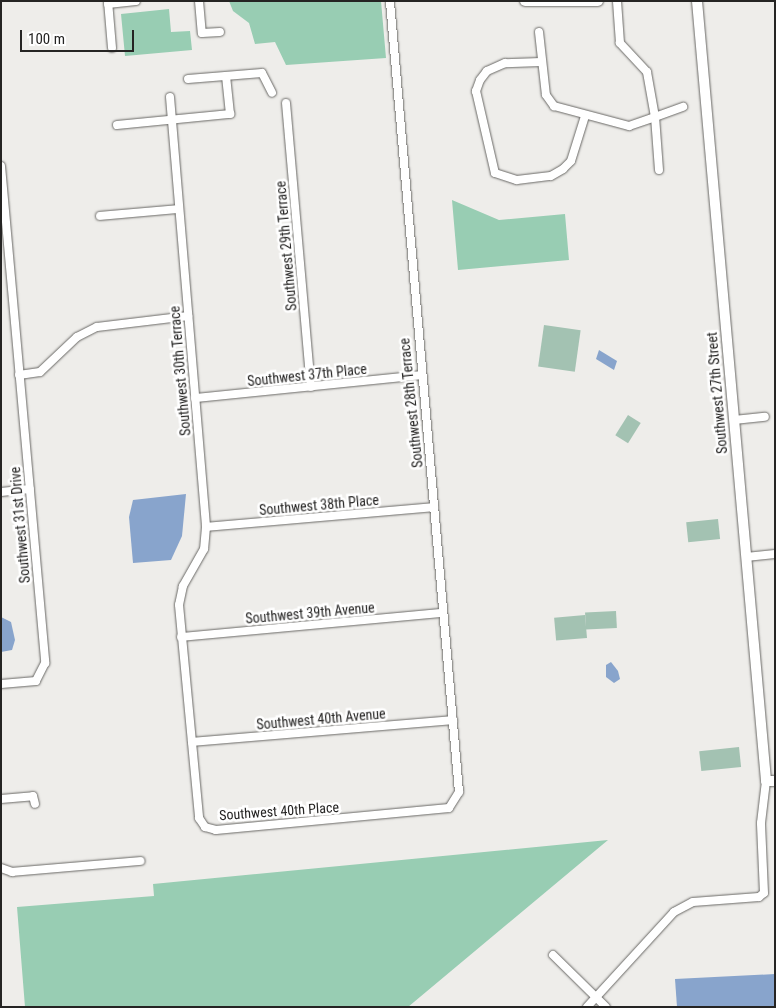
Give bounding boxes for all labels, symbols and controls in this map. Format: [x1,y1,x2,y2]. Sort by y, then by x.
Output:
scale bar [22,20,136,52]
text: 100 m [28,30,65,48]
street label: Southwest 29th Terrace [272,180,300,312]
street label: Southwest 30th Terrace [166,305,194,437]
street label: Southwest 27th Street [703,331,731,455]
street label: Southwest 28th Terrace [396,337,426,469]
street label: Southwest 37th Place [246,360,368,390]
street label: Southwest 31st Drive [7,466,33,584]
street label: Southwest 38th Place [258,491,380,519]
street label: Southwest 39th Avenue [245,599,375,627]
street label: Southwest 40th Avenue [256,705,386,733]
street label: Southwest 40th Place [219,798,339,824]

